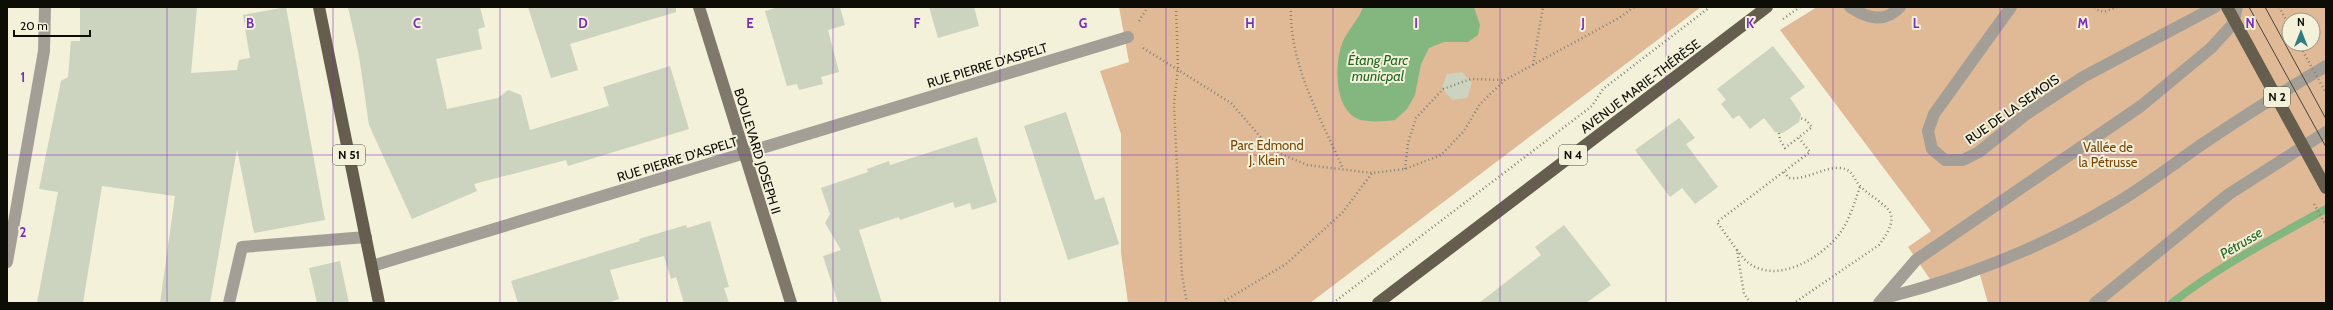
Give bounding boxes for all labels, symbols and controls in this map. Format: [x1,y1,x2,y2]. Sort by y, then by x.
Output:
scale bar [14,12,90,38]
north arrow [2281,12,2321,52]
text: B [246,15,254,31]
text: C [413,15,421,31]
text: D [578,15,588,31]
text: E [746,15,754,31]
text: F [914,15,921,31]
text: G [1079,15,1088,31]
text: H [1245,15,1255,31]
text: I [1414,15,1418,31]
text: J [1580,15,1585,31]
text: K [1746,15,1755,31]
text: L [1913,15,1920,31]
text: M [2078,15,2089,31]
text: N [2245,15,2255,31]
text: N [2297,15,2305,29]
text: 20 m [20,18,48,33]
street label: AVENUE MARIE-THÉRÈSE [1576,35,1703,136]
street label: RUE PIERRE D'ASPELT [925,39,1049,91]
water label: Étang Parc municpal [1348,51,1408,85]
text: 1 [21,69,25,85]
street label: RUE DE LA SEMOIS [1962,70,2062,147]
street label: BOULEVARD JOSEPH II [731,86,785,216]
road number: N 2 [2264,87,2290,107]
street label: RUE PIERRE D'ASPELT [615,133,739,185]
park label: Parc Edmond J. Klein [1230,137,1304,168]
park label: Vallée de la Pétrusse [2079,139,2138,170]
road number: N 51 [333,145,365,165]
road number: N 4 [1559,145,1587,165]
water label: Pétrusse [2216,223,2266,263]
text: 2 [20,224,27,240]

